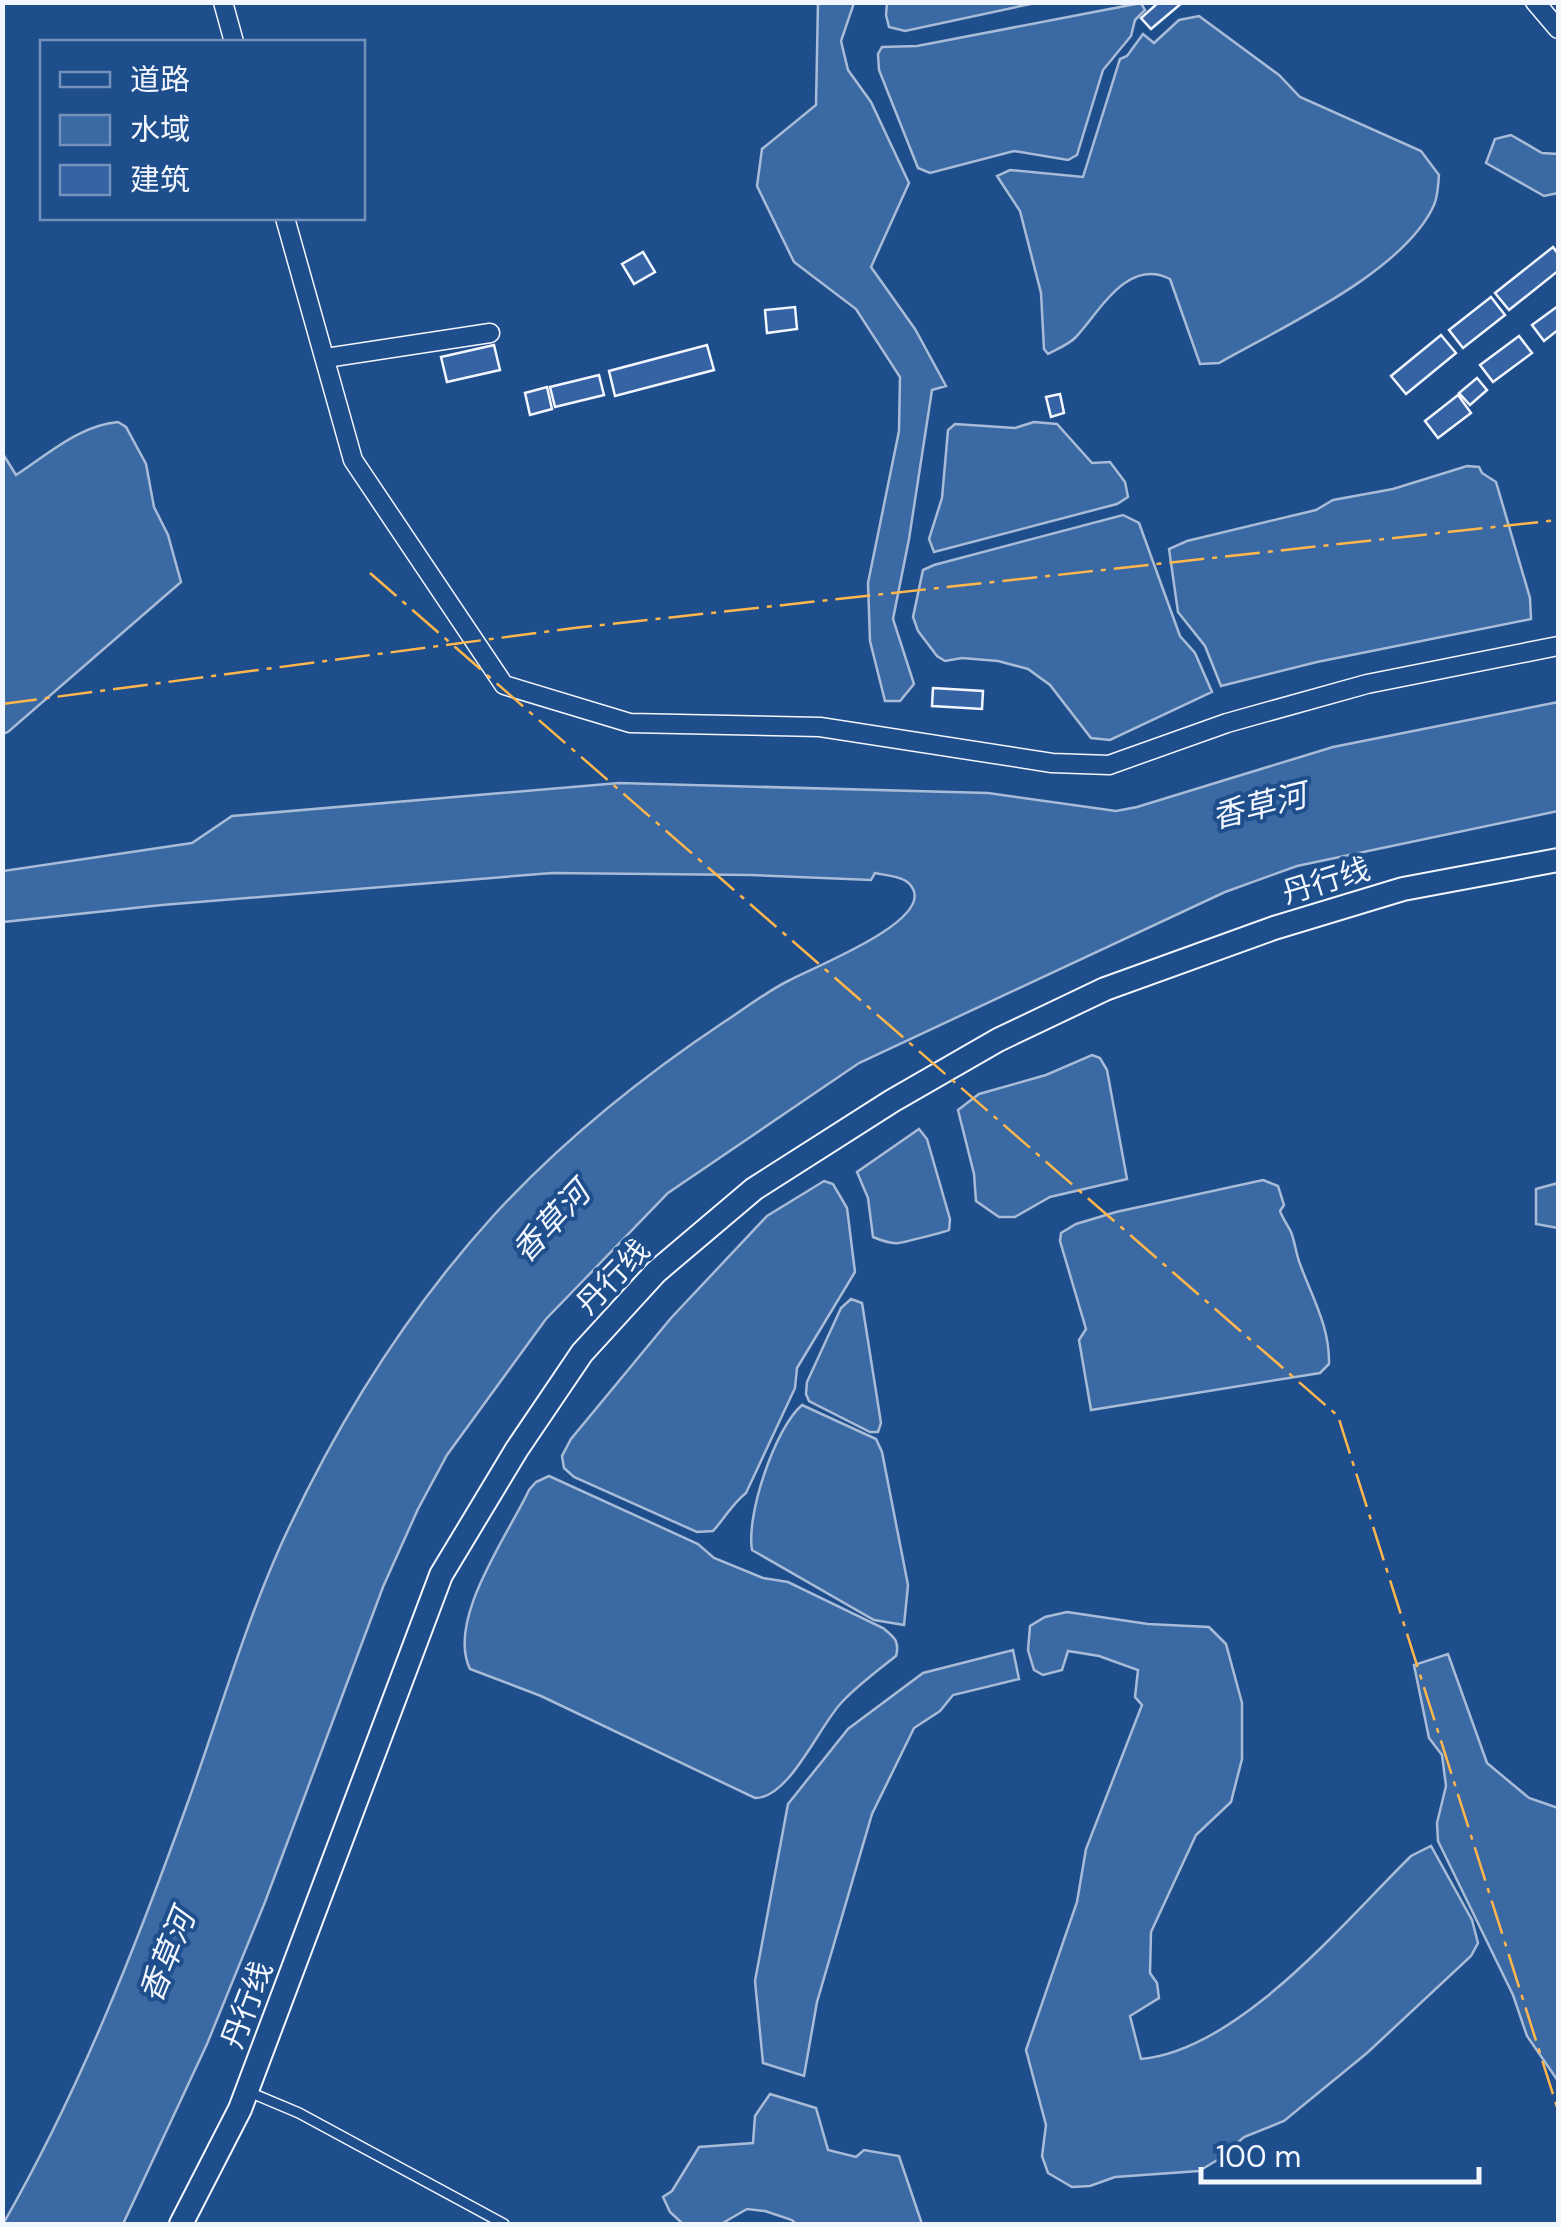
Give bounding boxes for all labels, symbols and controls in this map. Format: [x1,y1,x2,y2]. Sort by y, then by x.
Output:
legend [40,40,365,220]
text: 道路 [130,60,190,99]
text: 水域 [130,110,190,149]
text: 建筑 [130,160,190,199]
water label: 香草河 [1207,773,1316,838]
street label: 丹行线 [1277,849,1375,912]
water label: 香草河 [503,1168,603,1271]
street label: 丹行线 [567,1231,658,1323]
water label: 香草河 [130,1898,207,2008]
street label: 丹行线 [212,1956,281,2054]
scale bar [1201,2122,1478,2184]
text: 100 m [1216,2137,1301,2176]

